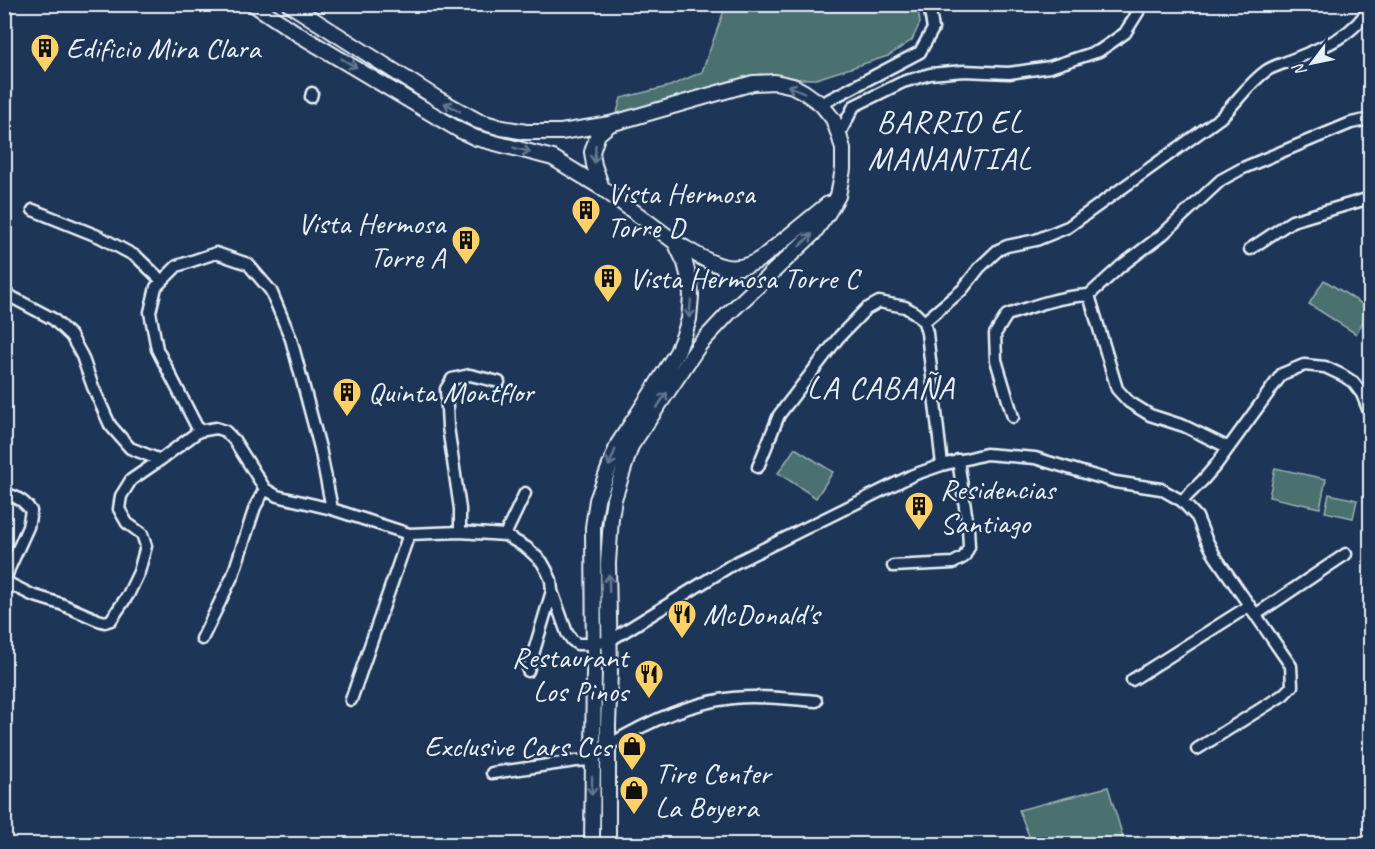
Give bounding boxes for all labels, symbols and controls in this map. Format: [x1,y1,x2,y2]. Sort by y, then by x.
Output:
place label: Edificio Mira Clara [66,29,262,67]
building icon: Edificio Mira Clara [29,32,61,74]
north arrow [1282,33,1342,93]
one-way arrow [340,58,357,70]
text: N [1287,58,1311,80]
one-way arrow [787,83,806,94]
one-way arrow [444,101,461,113]
district label: BARRIO EL MANANTIAL [868,101,1032,179]
one-way arrow [512,144,531,156]
one-way arrow [589,144,600,163]
place label: Vista Hermosa Torre D [607,174,756,246]
building icon: Vista Hermosa Torre D [570,194,602,236]
place label: Vista Hermosa Torre A [298,204,447,276]
building icon: Vista Hermosa Torre A [450,224,482,266]
one-way arrow [799,233,814,248]
place label: Vista Hermosa Torre C [629,259,862,297]
building icon: Vista Hermosa Torre C [592,262,624,304]
one-way arrow [684,298,695,318]
district label: LA CABAÑA [807,367,956,408]
place label: Quinta Montflor [368,373,536,411]
building icon: Quinta Montflor [331,376,363,418]
one-way arrow [657,392,669,409]
one-way arrow [606,448,617,467]
place label: Residencias Santiago [940,470,1058,542]
building icon: Residencias Santiago [903,490,935,532]
one-way arrow [603,573,615,593]
place label: McDonald's [703,595,822,633]
restaurant icon: McDonald's [666,598,698,640]
place label: Restaurant Los Pinos [512,638,631,710]
restaurant icon: Restaurant Los Pinos [633,658,665,700]
place label: Exclusive Cars Ccs [424,727,614,765]
shop icon: Exclusive Cars Ccs [616,730,648,772]
place label: Tire Center La Boyera [655,754,774,826]
shop icon: Tire Center La Boyera [618,774,650,816]
one-way arrow [586,776,598,796]

